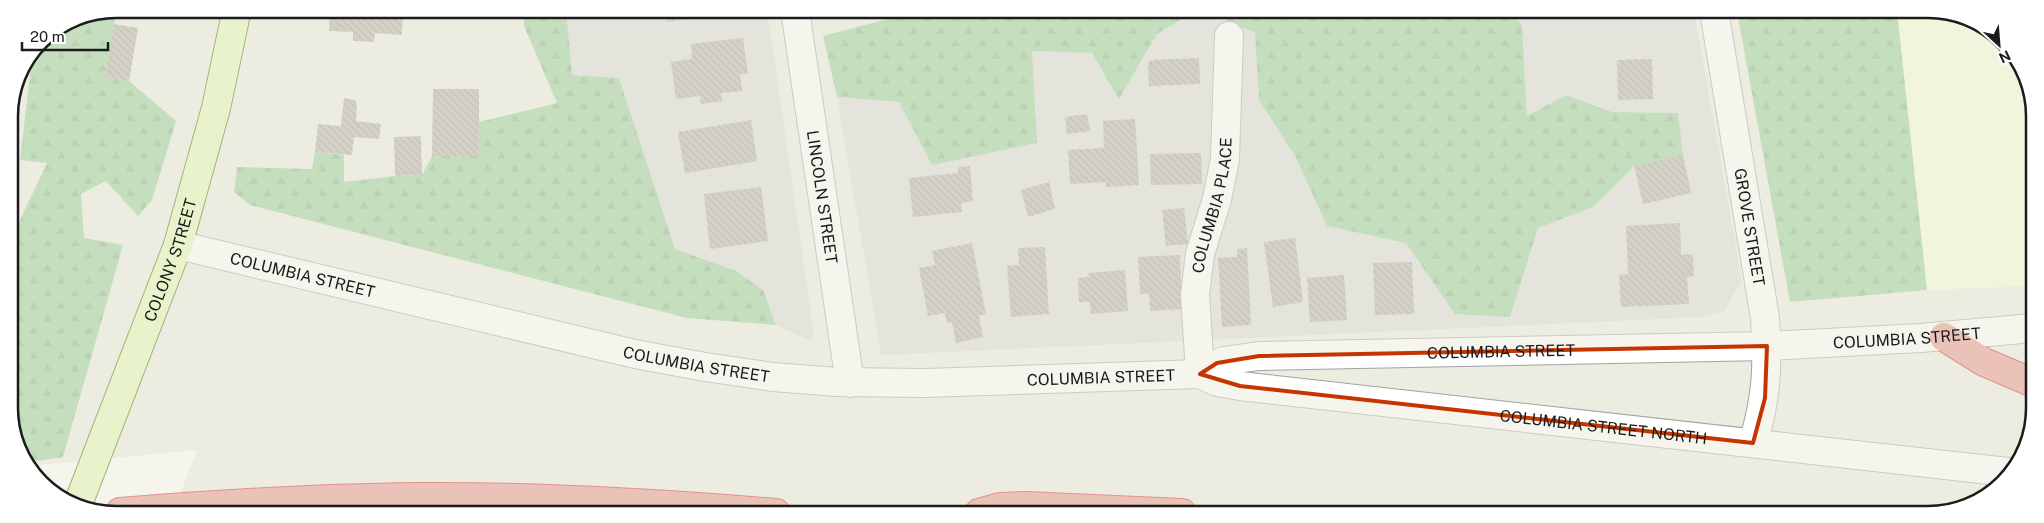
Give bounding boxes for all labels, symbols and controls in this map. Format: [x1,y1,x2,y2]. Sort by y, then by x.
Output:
scale bar [22,20,109,52]
north arrow [1974,20,2024,70]
text: 20 m [30,28,65,45]
text: N [1996,47,2013,66]
street label: LINCOLN STREET [803,129,842,265]
street label: COLUMBIA PLACE [1188,137,1235,274]
street label: GROVE STREET [1731,167,1769,288]
street label: COLONY STREET [140,196,200,324]
street label: COLUMBIA STREET [228,248,377,301]
street label: COLUMBIA STREET [1832,323,1982,352]
street label: COLUMBIA STREET [1427,340,1576,362]
street label: COLUMBIA STREET [621,342,771,386]
street label: COLUMBIA STREET [1027,365,1176,389]
street label: COLUMBIA STREET NORTH [1499,406,1708,448]

